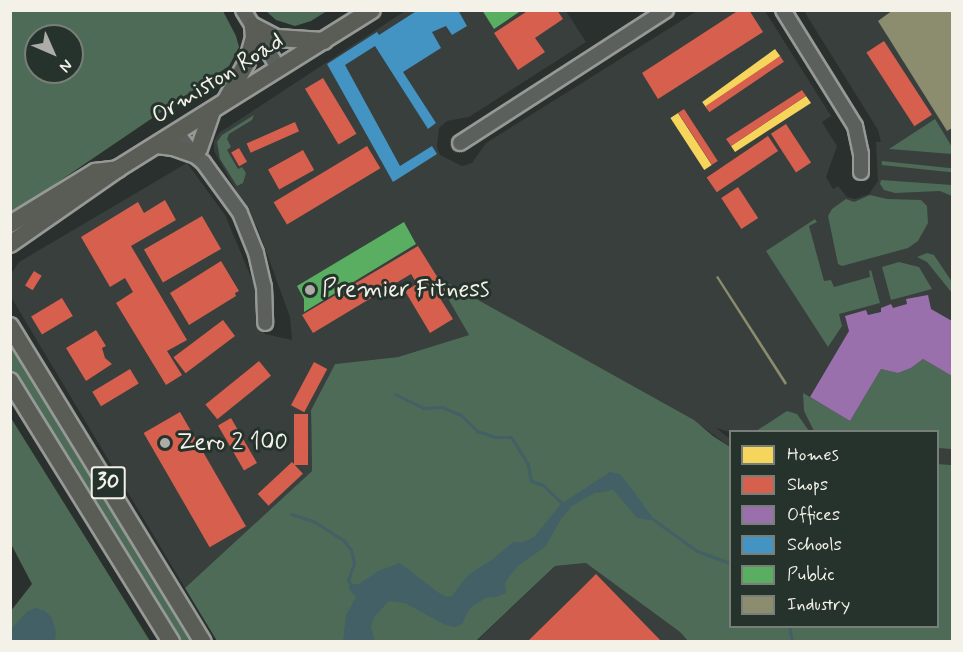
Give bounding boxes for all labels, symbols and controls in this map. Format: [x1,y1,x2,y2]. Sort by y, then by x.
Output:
north arrow [24,24,84,84]
street label: Ormiston Road [148,28,288,130]
text: N [54,54,77,77]
place label: Premier Fitness [322,276,494,304]
marker: Premier Fitness [303,283,317,297]
place label: Zero 2 100 [177,429,289,457]
legend [729,430,939,628]
marker: Zero 2 100 [158,436,172,450]
text: Homes [787,443,839,467]
road number: 30 [90,464,126,502]
text: Shops [787,473,828,497]
text: Offices [787,503,840,527]
text: Schools [787,533,842,557]
text: Public [787,563,835,587]
text: Industry [787,593,850,617]

